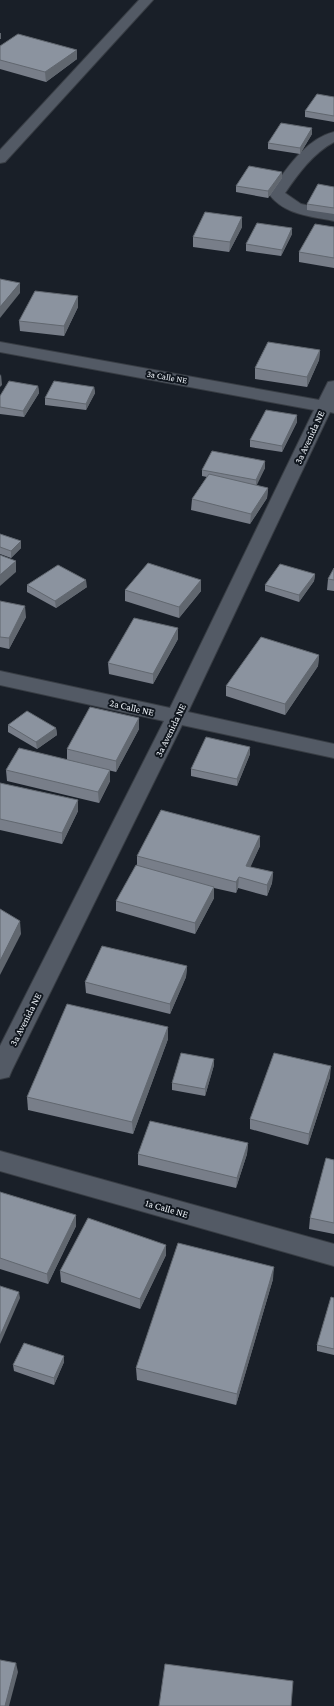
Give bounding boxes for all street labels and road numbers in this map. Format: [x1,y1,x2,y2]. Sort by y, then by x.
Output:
street label: 3a Calle NE [146,369,188,385]
street label: 3a Avenida NE [292,408,327,466]
street label: 2a Calle NE [109,697,156,718]
street label: 3a Avenida NE [153,702,188,758]
street label: 3a Avenida NE [8,991,44,1047]
street label: 1a Calle NE [144,1197,190,1220]

